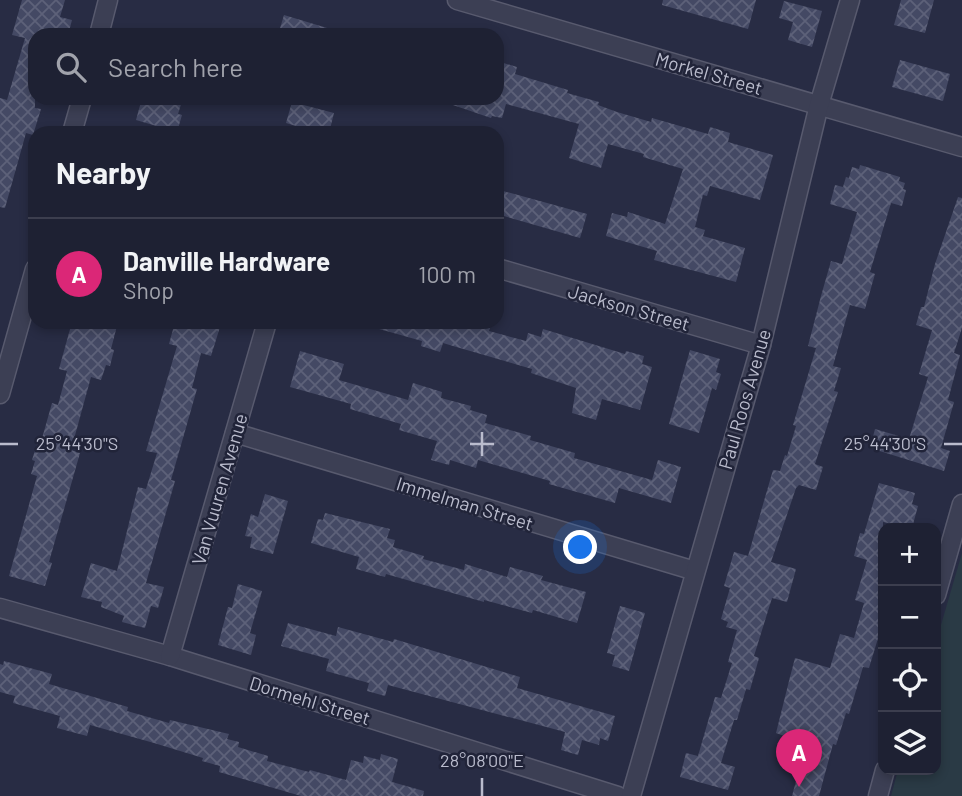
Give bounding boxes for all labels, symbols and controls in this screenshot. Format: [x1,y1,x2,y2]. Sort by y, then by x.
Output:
search box [28,28,504,105]
street label: Morkel Street [653,47,765,99]
icon: search [52,48,90,86]
text: Search here [108,51,243,82]
text: Nearby [56,154,151,190]
text: Danville Hardware [123,245,330,276]
text: A [71,260,87,288]
text: 100 m [418,260,476,288]
text: Shop [123,276,174,304]
street label: Jackson Street [566,279,692,335]
street label: Paul Roos Avenue [713,326,775,472]
street label: Van Vuuren Avenue [186,410,252,568]
text: 25°44'30"S [36,432,118,454]
text: 25°44'30"S [844,432,926,454]
street label: Immelman Street [394,471,536,535]
map controls [878,523,941,775]
button: + [878,523,941,586]
your location [563,530,597,564]
button: − [878,586,941,649]
button: locate [878,649,941,712]
street label: Dormehl Street [247,671,373,729]
button: layers [878,712,941,775]
pin: A [776,729,822,787]
text: 28°08'00"E [440,749,524,771]

